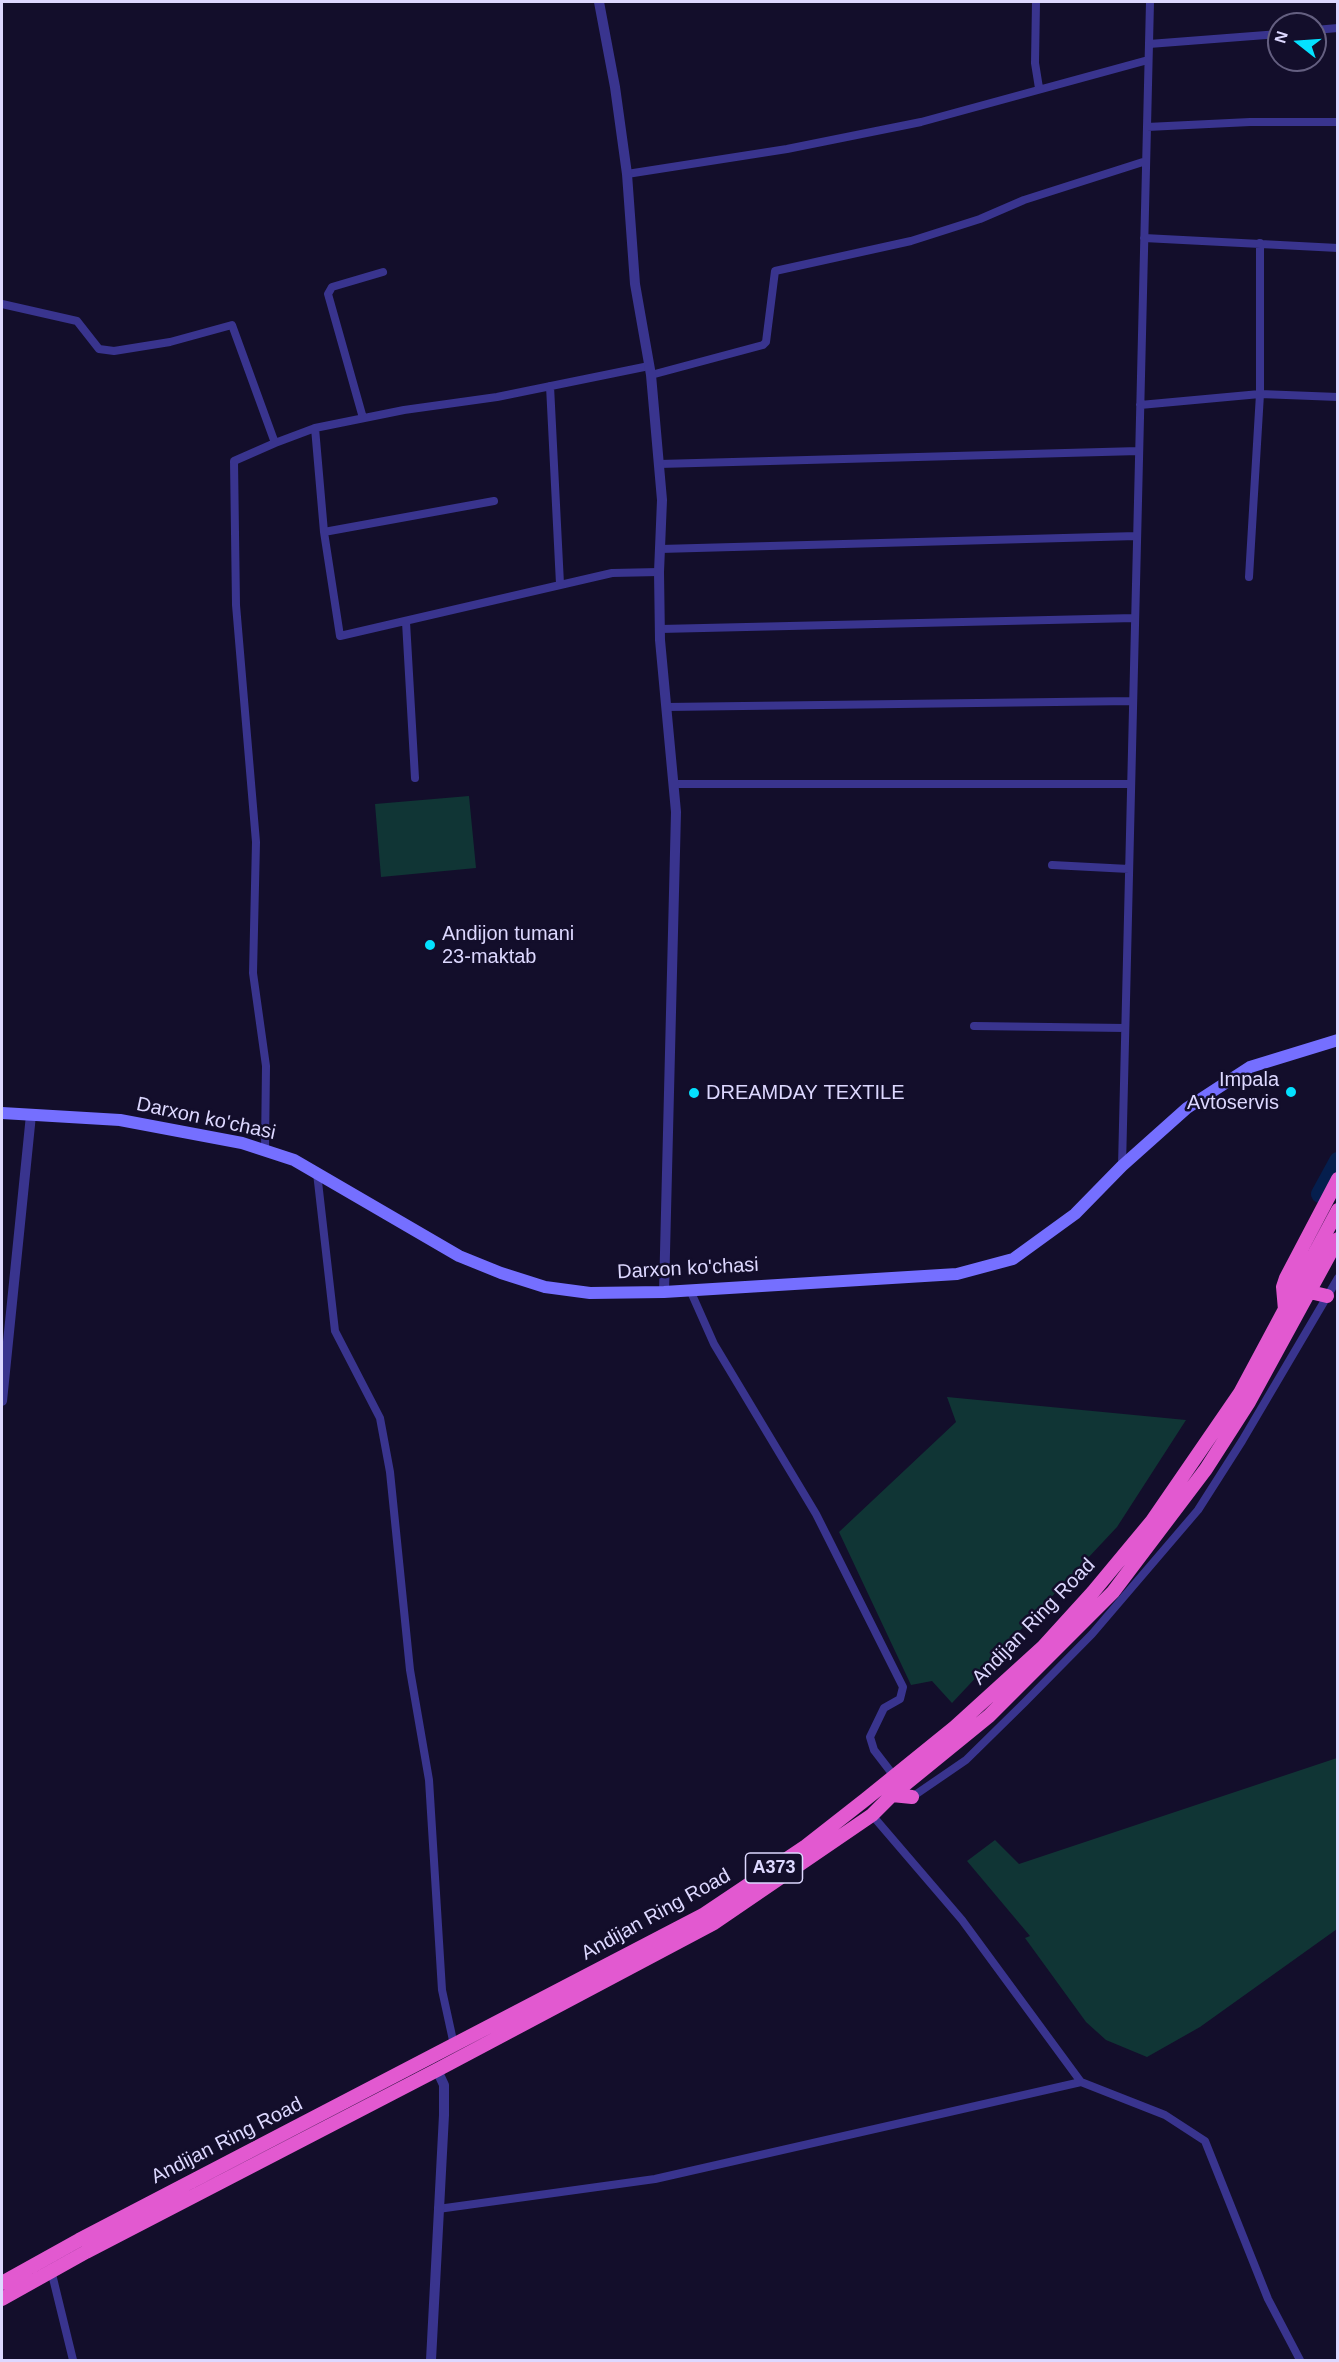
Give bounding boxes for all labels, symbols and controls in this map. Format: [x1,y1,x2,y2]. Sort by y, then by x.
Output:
north arrow [1267,12,1327,72]
text: N [1271,29,1291,45]
place label: Andijon tumani 23-maktab [442,922,574,969]
marker: Andijon tumani 23-maktab [423,938,437,952]
place label: Impala Avtoservis [1187,1068,1279,1115]
place label: DREAMDAY TEXTILE [706,1081,905,1105]
marker: Impala Avtoservis [1284,1085,1298,1099]
marker: DREAMDAY TEXTILE [687,1086,701,1100]
street label: Darxon ko'chasi [134,1093,278,1145]
street label: Darxon ko'chasi [617,1253,759,1285]
street label: Andijan Ring Road [967,1554,1101,1690]
road number: A373 [746,1853,802,1883]
street label: Andijan Ring Road [577,1864,735,1966]
street label: Andijan Ring Road [147,2092,307,2190]

